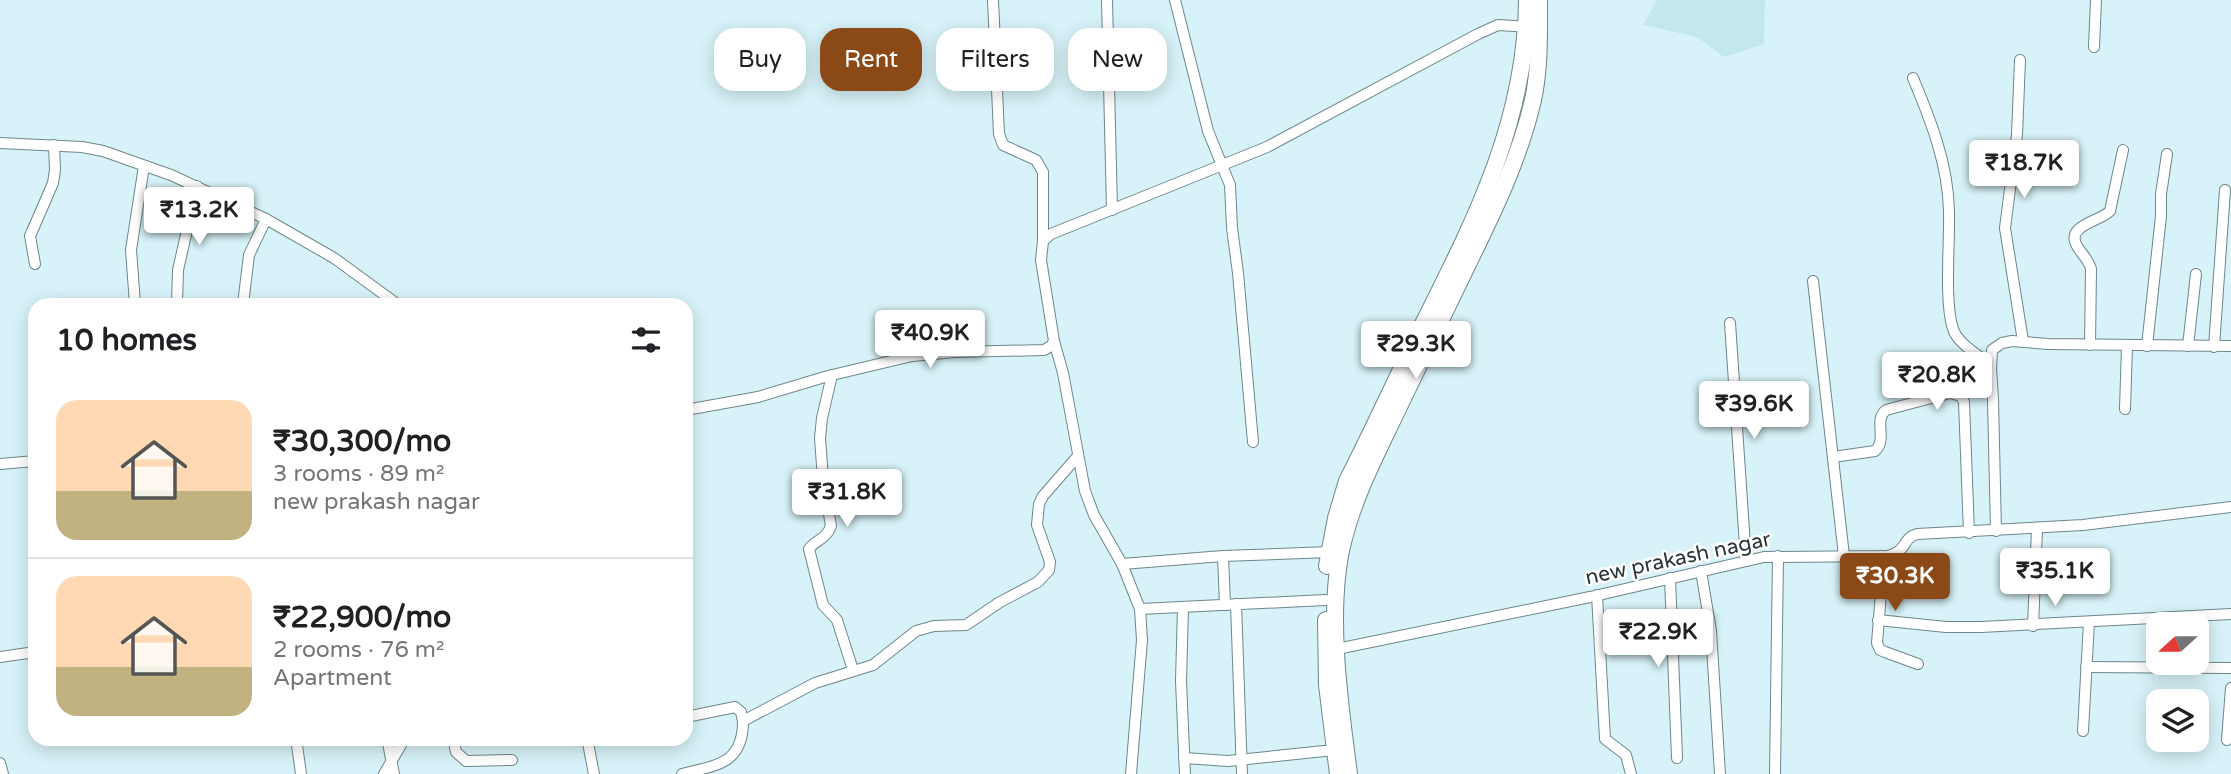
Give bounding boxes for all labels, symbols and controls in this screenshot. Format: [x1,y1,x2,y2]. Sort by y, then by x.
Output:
chip: Buy [714,28,806,91]
chip: Rent [820,28,922,91]
chip: Filters [936,28,1054,91]
chip: New [1068,28,1167,91]
pin: ₹18.7K [1967,140,2081,200]
text: ₹18.7K [1985,149,2063,177]
pin: ₹13.2K [142,188,256,247]
text: ₹13.2K [160,196,238,224]
pin: ₹40.9K [873,310,987,370]
text: ₹40.9K [891,319,969,347]
icon: filters [627,321,665,359]
text: 10 homes [56,322,197,359]
pin: ₹29.3K [1359,322,1473,381]
text: ₹29.3K [1377,330,1455,358]
pin: ₹20.8K [1880,352,1994,412]
text: ₹20.8K [1898,361,1976,389]
pin: ₹39.6K [1697,382,1811,441]
text: ₹39.6K [1715,390,1793,418]
text: ₹30,300/mo [273,423,451,460]
icon: home [112,428,196,512]
text: 3 rooms · 89 m² [273,460,444,488]
pin: ₹31.8K [790,470,904,529]
text: ₹31.8K [808,478,886,506]
text: new prakash nagar [273,488,480,516]
street label: new prakash nagar [1583,527,1773,590]
pin: ₹35.1K [1998,548,2112,608]
pin: ₹30.3K [1838,554,1952,613]
text: ₹35.1K [2016,557,2094,585]
text: ₹30.3K [1856,562,1934,590]
text: ₹22,900/mo [273,599,451,636]
icon: home [112,604,196,688]
pin: ₹22.9K [1601,610,1715,669]
north arrow [2146,612,2208,676]
map controls [2146,612,2209,752]
text: ₹22.9K [1619,618,1697,646]
text: 2 rooms · 76 m² [273,636,444,664]
text: Apartment [273,664,392,692]
button: layers [2146,689,2209,752]

